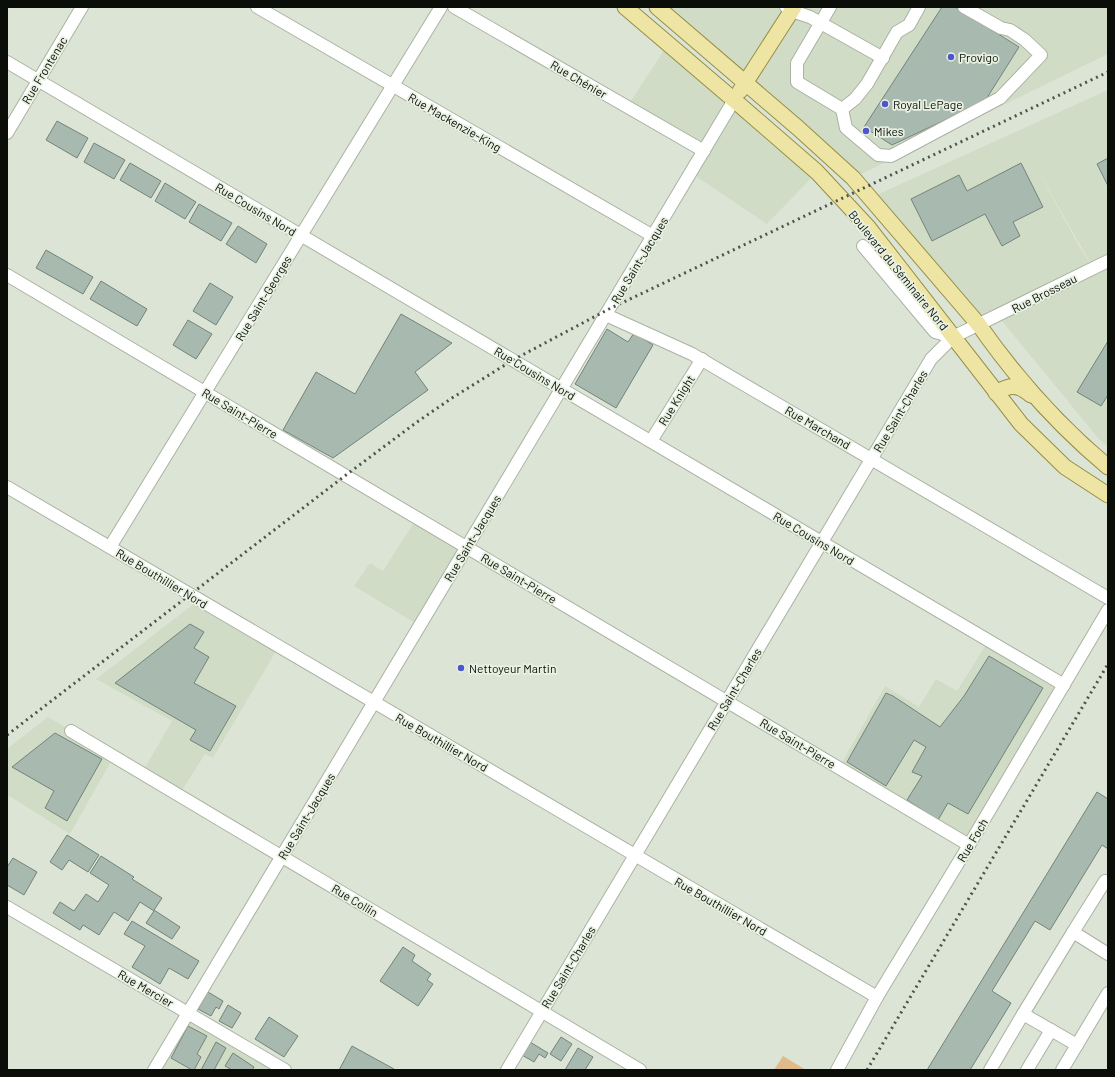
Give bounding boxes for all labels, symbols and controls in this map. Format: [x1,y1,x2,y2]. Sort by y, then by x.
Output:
street label: Rue Frontenac [18,34,70,106]
place label: Provigo [959,50,998,64]
marker: Provigo [946,52,956,62]
street label: Rue Chénier [548,57,610,101]
street label: Rue Mackenzie-King [406,90,504,154]
place label: Royal LePage [893,97,963,111]
marker: Royal LePage [880,99,890,109]
place label: Mikes [874,124,904,138]
marker: Mikes [861,126,871,136]
street label: Rue Cousins Nord [213,179,299,239]
street label: Boulevard du Séminaire Nord [846,207,952,333]
street label: Rue Saint-Jacques [608,214,670,306]
street label: Rue Saint-Georges [232,253,294,343]
street label: Rue Brosseau [1009,271,1079,315]
street label: Rue Cousins Nord [492,343,578,403]
street label: Rue Saint-Charles [870,367,930,455]
street label: Rue Knight [655,372,697,428]
street label: Rue Saint-Pierre [200,385,280,441]
street label: Rue Marchand [783,403,853,451]
street label: Rue Saint-Jacques [441,492,503,584]
street label: Rue Cousins Nord [771,508,857,568]
street label: Rue Bouthillier Nord [114,545,210,611]
street label: Rue Saint-Pierre [479,550,559,606]
street label: Rue Saint-Charles [704,645,764,733]
place label: Nettoyeur Martin [469,661,556,675]
marker: Nettoyeur Martin [456,663,466,673]
street label: Rue Bouthillier Nord [393,710,491,774]
street label: Rue Saint-Pierre [758,715,838,771]
street label: Rue Saint-Jacques [275,770,337,862]
street label: Rue Foch [954,816,990,864]
street label: Rue Bouthillier Nord [672,874,770,938]
street label: Rue Collin [329,881,381,919]
street label: Rue Saint-Charles [538,923,598,1011]
street label: Rue Mercier [116,966,177,1010]

